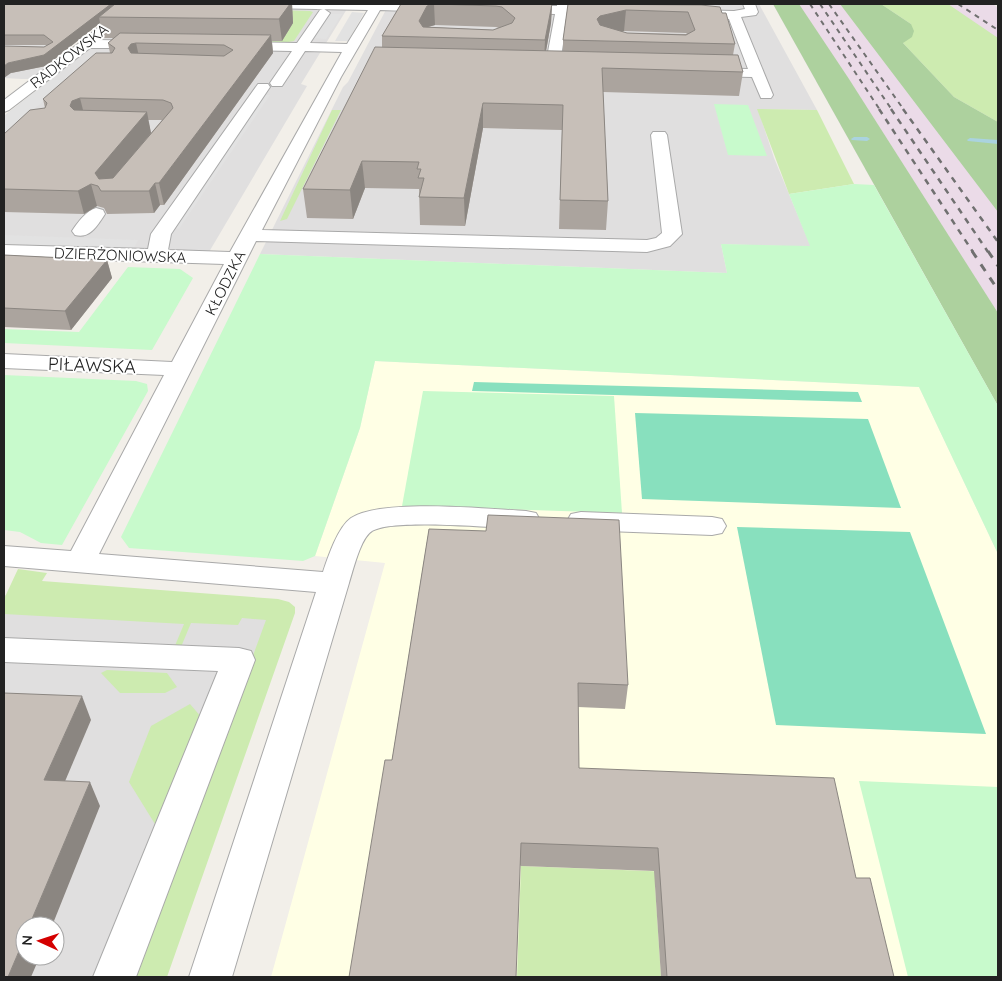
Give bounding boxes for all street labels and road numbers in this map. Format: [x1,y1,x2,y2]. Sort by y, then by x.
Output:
street label: RADKOWSKA [26,19,112,92]
street label: DZIERŻONIOWSKA [54,243,187,267]
street label: KŁODZKA [201,247,250,319]
street label: PIŁAWSKA [48,352,137,378]

